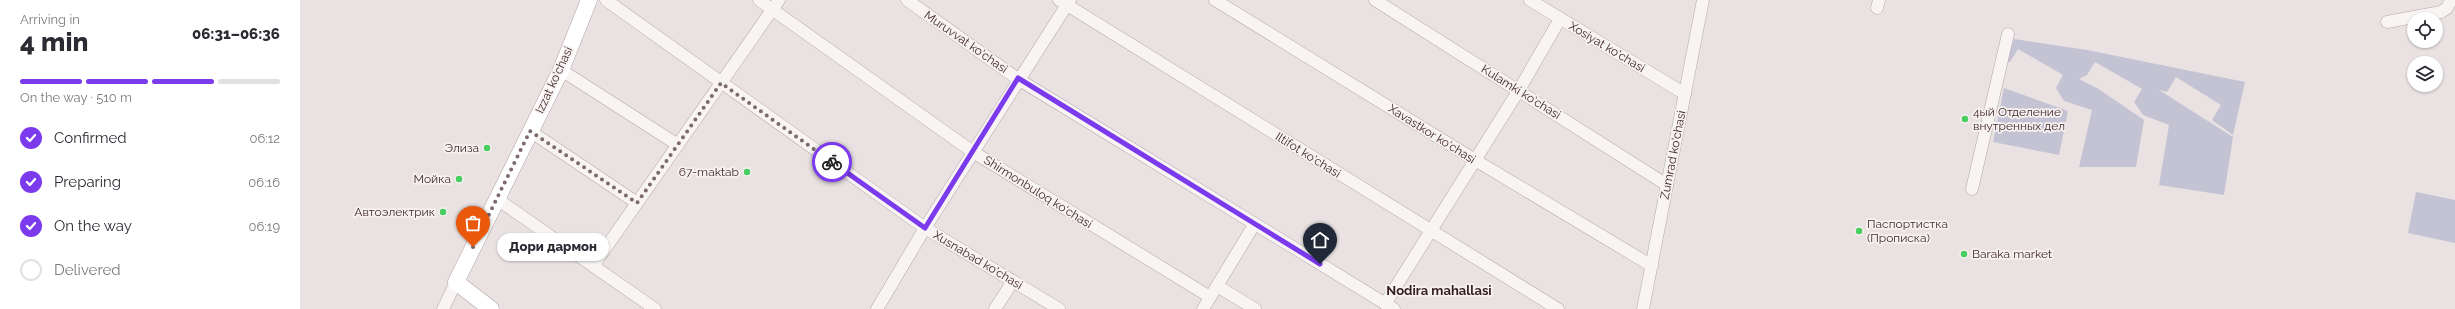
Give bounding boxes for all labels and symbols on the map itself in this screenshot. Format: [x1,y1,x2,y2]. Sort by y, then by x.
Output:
street label: Muruvvat ko'chasi [922,8,1010,76]
street label: Xosiyat ko'chasi [1566,19,1648,75]
street label: Izzat ko'chasi [532,44,576,116]
street label: Kulamki ko'chasi [1479,62,1563,122]
street label: Xavastkor ko'chasi [1386,102,1478,166]
place label: 4ый Отделение внутренных дел [1973,105,2065,133]
street label: Zumrad ko'chasi [1658,109,1688,201]
marker: 4ый Отделение внутренных дел [1960,114,1970,124]
street label: Iltifot ko'chasi [1273,129,1343,181]
place label: Элиза [444,141,479,155]
courier [812,142,852,182]
marker: Элиза [482,143,492,153]
street label: Shirmonbuloq ko'chasi [981,153,1095,231]
place label: 67-maktab [679,165,739,179]
marker: 67-maktab [742,167,752,177]
place label: Мойка [414,172,451,186]
marker: Мойка [454,174,464,184]
place label: Автоэлектрик [354,205,435,219]
pin [456,206,490,247]
marker: Автоэлектрик [438,207,448,217]
place label: Паспортистка (Прописка) [1867,217,1948,245]
pin [1303,223,1337,264]
marker: Паспортистка (Прописка) [1854,226,1864,236]
street label: Xusnabad ko'chasi [931,228,1025,292]
callout: Дори дармон [497,233,609,261]
place label: Baraka market [1972,247,2052,261]
marker: Baraka market [1959,249,1969,259]
district label: Nodira mahallasi [1386,283,1492,298]

